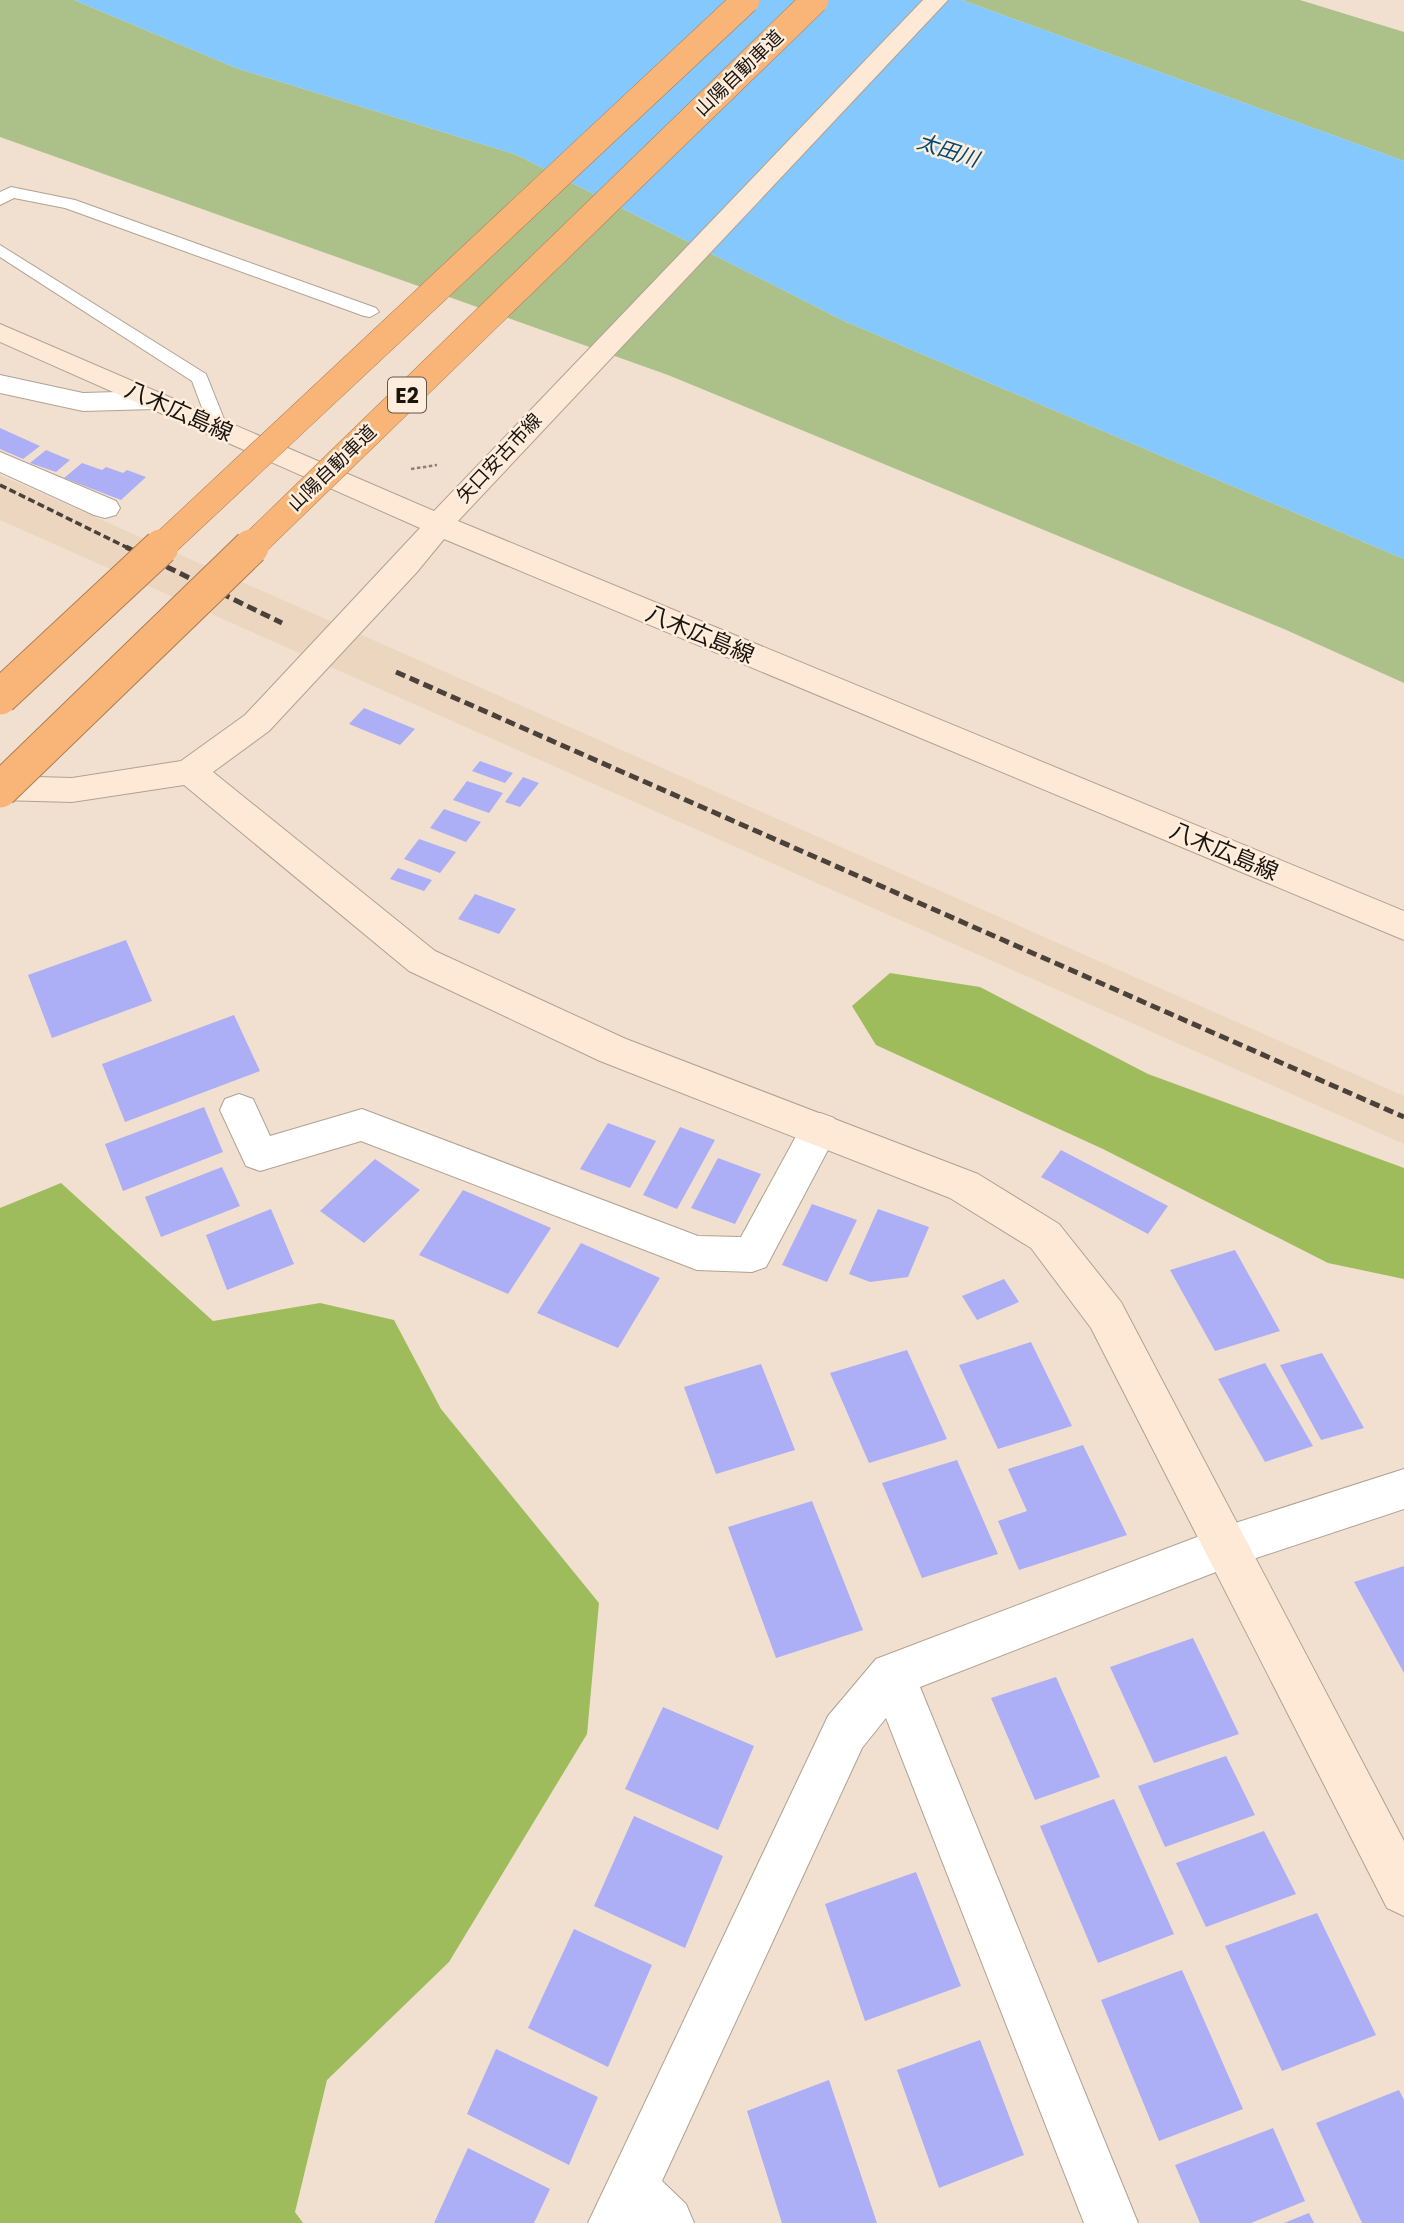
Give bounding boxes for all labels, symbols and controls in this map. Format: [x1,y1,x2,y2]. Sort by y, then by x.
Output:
street label: 山陽自動車道 [689,24,789,122]
water label: 太田川 [914,126,984,174]
street label: 八木広島線 [120,373,238,449]
road number: E2 [388,378,426,412]
street label: 矢口安古市線 [450,407,548,509]
street label: 山陽自動車道 [282,419,382,517]
street label: 八木広島線 [641,597,759,671]
street label: 八木広島線 [1165,814,1283,888]

